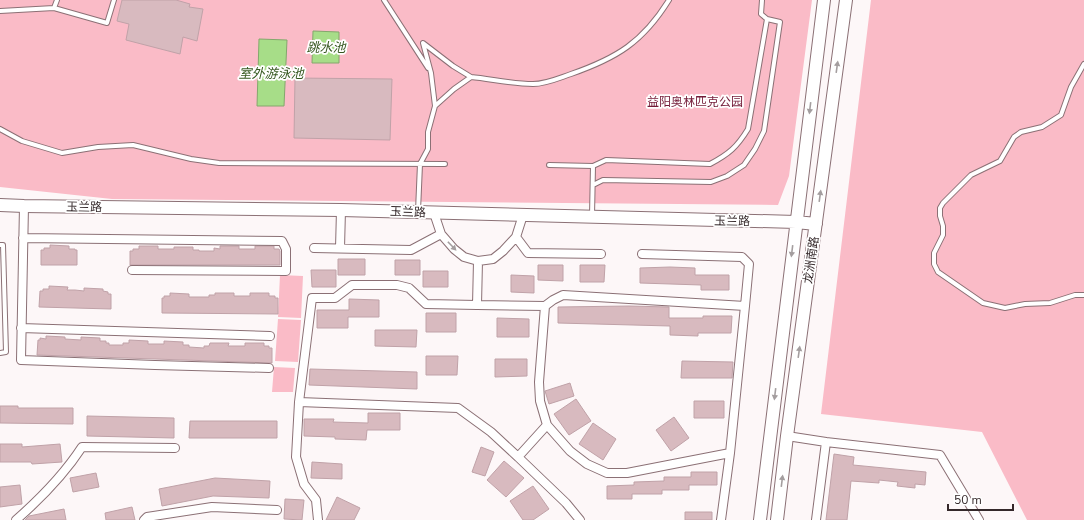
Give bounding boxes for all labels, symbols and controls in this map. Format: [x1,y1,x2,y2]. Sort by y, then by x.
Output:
water label: 跳水池 [306,39,347,57]
one-way arrow [834,61,840,73]
water label: 室外游泳池 [238,65,305,83]
park label: 益阳奥林匹克公园 [647,94,743,110]
one-way arrow [807,102,813,114]
one-way arrow [817,190,823,202]
street label: 玉兰路 [66,199,102,215]
street label: 玉兰路 [390,203,426,221]
street label: 玉兰路 [714,213,750,229]
street label: 龙洲南路 [800,235,822,285]
one-way arrow [447,241,457,251]
one-way arrow [789,245,795,257]
one-way arrow [796,346,802,358]
one-way arrow [772,388,778,400]
one-way arrow [779,475,785,487]
scale bar [948,486,1013,512]
text: 50 m [954,492,982,508]

